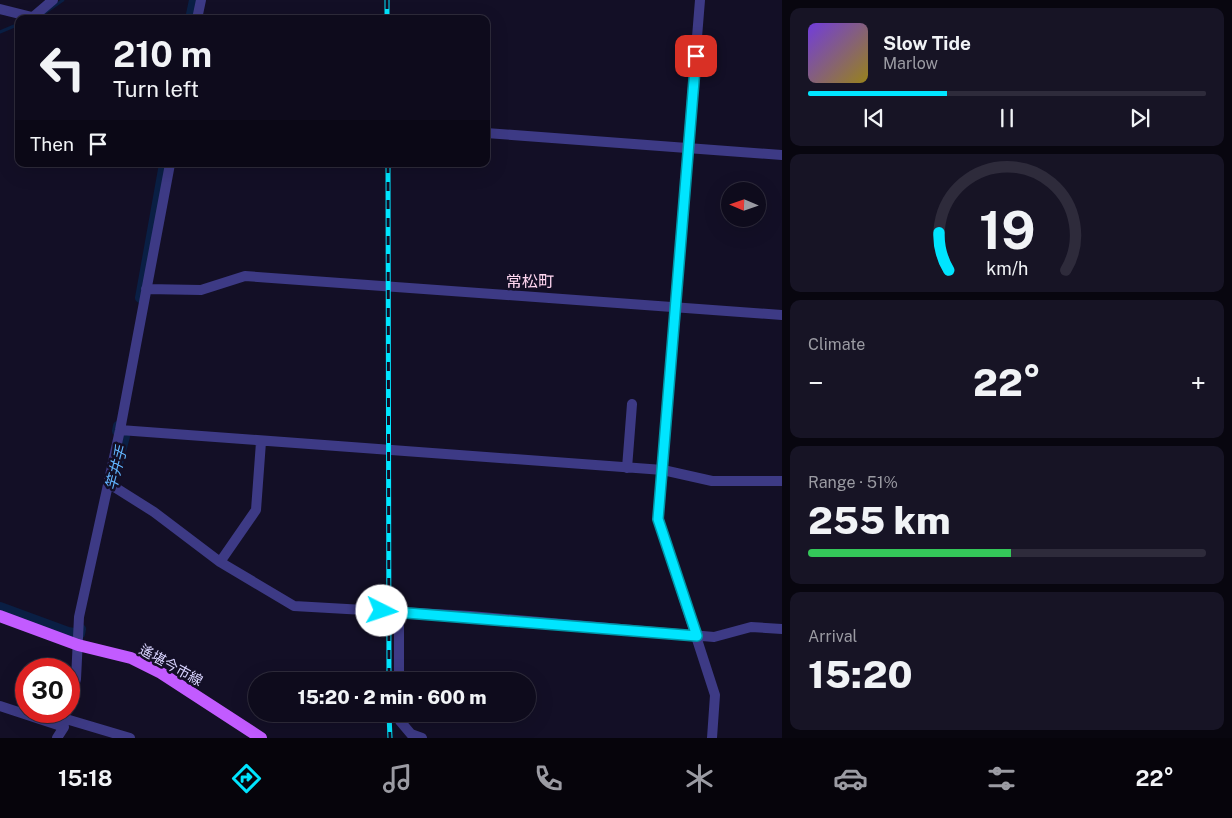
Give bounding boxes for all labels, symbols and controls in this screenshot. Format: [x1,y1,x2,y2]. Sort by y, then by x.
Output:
text: Slow Tide [883,32,971,54]
text: 210 m [113,34,212,75]
icon: left [30,35,95,100]
pin [675,35,717,77]
icon: arrive [682,42,710,70]
text: Marlow [883,54,938,73]
text: Turn left [113,76,199,102]
icon: previous [860,104,888,132]
icon: pause [993,104,1021,132]
icon: next [1126,104,1154,132]
icon: arrive [84,130,112,158]
text: Then [30,133,74,155]
north arrow [721,182,766,228]
map controls [721,182,766,227]
text: 19 [979,200,1035,261]
text: km/h [986,258,1028,279]
district label: 常松町 [506,272,554,291]
text: Climate [808,335,865,354]
text: 22° [973,360,1041,405]
text: − [808,366,824,399]
text: + [1190,366,1206,399]
water label: 竿井手 [102,443,130,492]
text: Range · 51% [808,473,898,492]
text: 255 km [808,498,950,543]
position arrow [355,584,407,636]
text: Arrival [808,627,857,646]
street label: 遙堪今市線 [137,641,205,689]
text: 15:20 [808,652,913,697]
speed limit sign: 30 [15,658,80,723]
text: 15:20 · 2 min · 600 m [298,686,486,708]
icon: directions [229,761,264,796]
icon: music [380,761,415,796]
icon: phone [531,761,566,796]
icon: climate [682,761,717,796]
icon: car [833,761,868,796]
icon: filters [984,761,1019,796]
text: 15:18 [58,765,112,791]
text: 22° [1136,765,1174,791]

